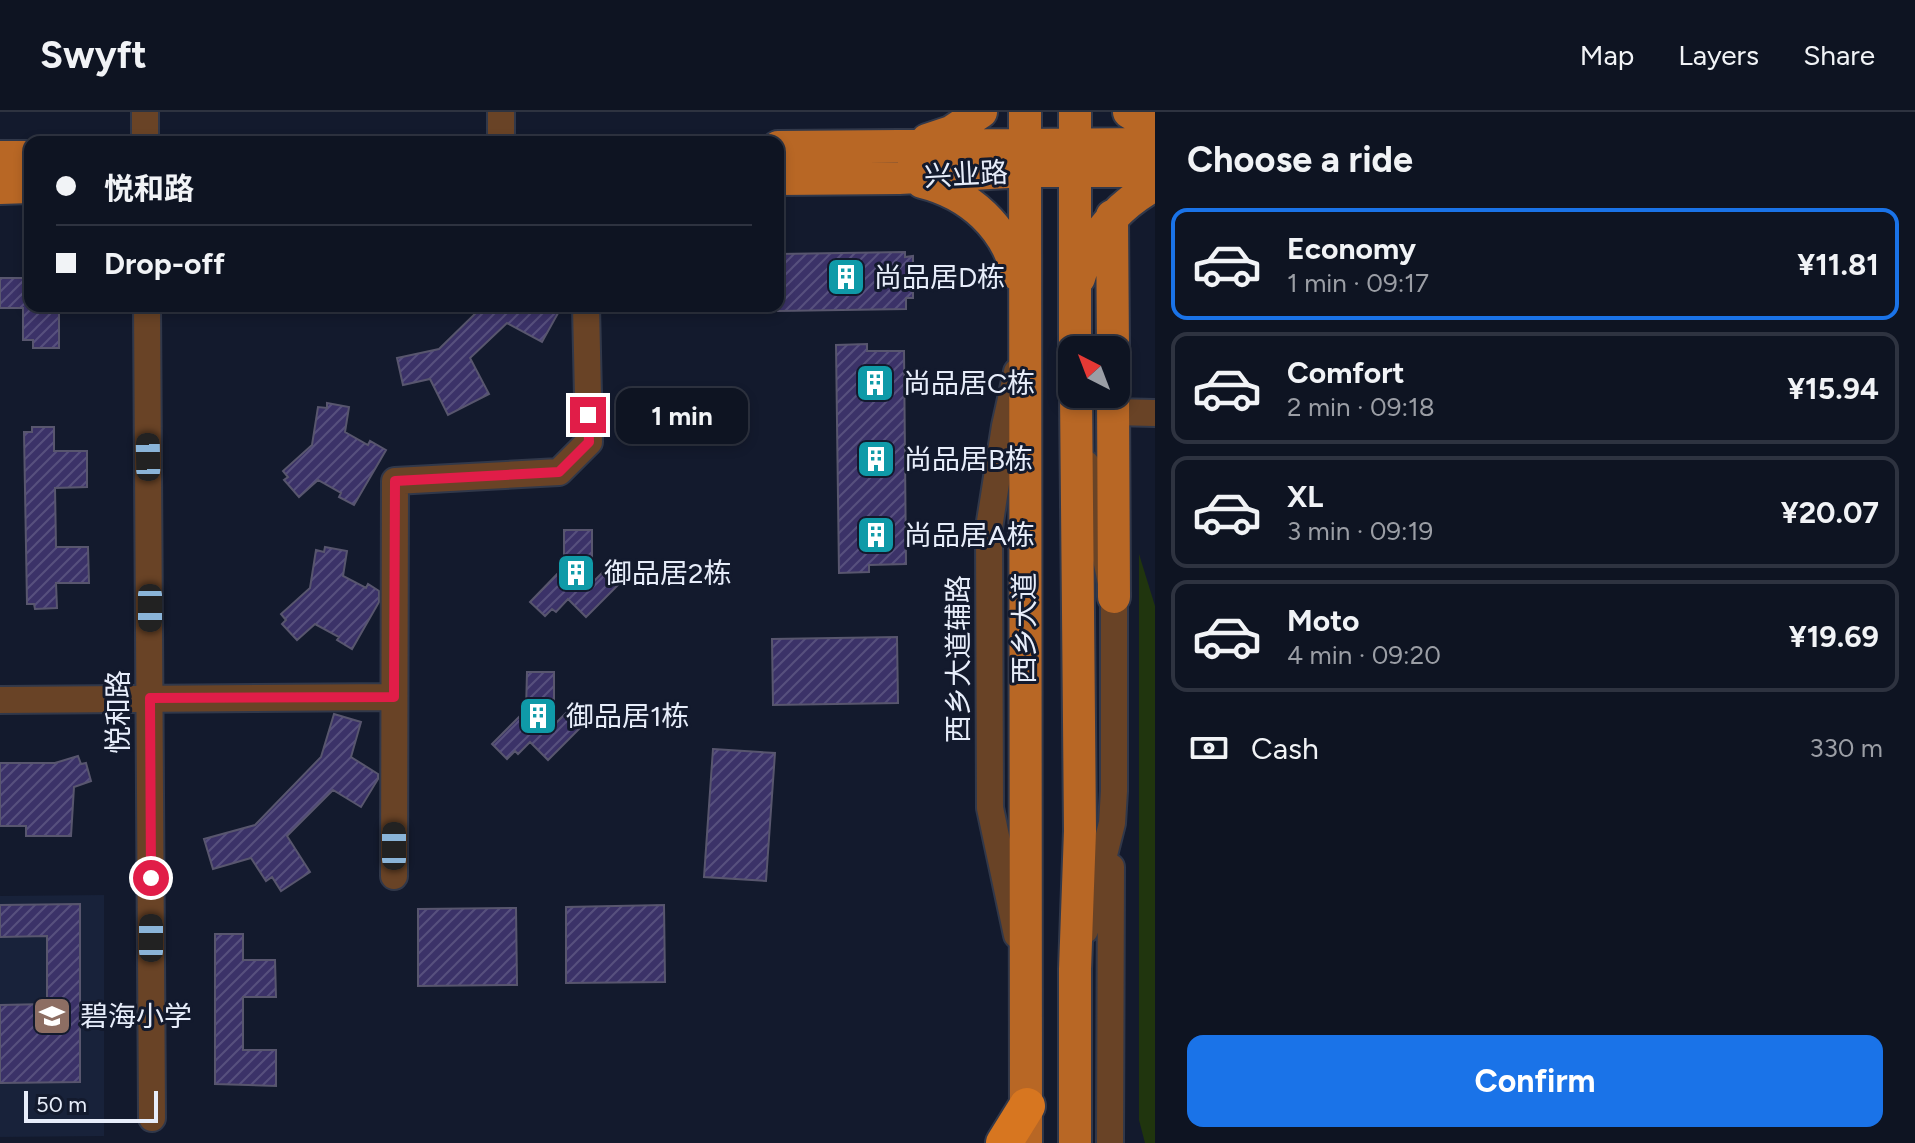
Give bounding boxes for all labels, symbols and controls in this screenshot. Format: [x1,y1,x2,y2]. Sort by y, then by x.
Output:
text: Swyft [40,32,147,78]
text: Map [1580,38,1634,72]
text: Layers [1678,38,1759,72]
text: Share [1803,38,1875,72]
text: Choose a ride [1187,138,1413,181]
street label: 兴业路 [923,155,1009,193]
text: 悦和路 [104,170,194,207]
icon: car [1191,228,1263,300]
text: Economy [1287,230,1416,267]
text: Drop-off [104,245,225,282]
text: ¥11.81 [1797,246,1879,283]
building icon: 尚品居D栋 [825,256,867,298]
place label: 尚品居D栋 [874,260,1005,294]
text: 1 min · 09:17 [1287,267,1429,299]
north arrow [1058,336,1130,408]
map controls [1058,336,1130,408]
icon: car [1191,352,1263,424]
text: Comfort [1287,354,1405,391]
building icon: 尚品居C栋 [854,362,896,404]
place label: 尚品居C栋 [903,366,1035,400]
text: ¥15.94 [1787,370,1879,407]
callout: 1 min [616,387,748,443]
text: 2 min · 09:18 [1287,391,1435,423]
route end [570,397,606,433]
text: 1 min [651,400,713,432]
car [136,433,160,481]
building icon: 尚品居B栋 [855,438,897,480]
place label: 尚品居B栋 [904,442,1033,476]
icon: car [1191,476,1263,548]
text: XL [1287,478,1323,515]
text: ¥20.07 [1781,494,1879,531]
building icon: 尚品居A栋 [855,514,897,556]
text: 3 min · 09:19 [1287,515,1433,547]
place label: 尚品居A栋 [904,518,1035,552]
building icon: 御品居2栋 [555,552,597,594]
place label: 御品居2栋 [604,556,732,590]
street label: 西乡大道 [1007,572,1041,684]
street label: 西乡大道辅路 [941,575,975,743]
car [138,584,162,632]
icon: car [1191,600,1263,672]
text: Moto [1287,602,1359,639]
text: ¥19.69 [1789,618,1879,655]
text: 4 min · 09:20 [1287,639,1441,671]
street label: 悦和路 [101,670,135,754]
building icon: 御品居1栋 [517,695,559,737]
place label: 御品居1栋 [566,699,690,733]
icon: cash [1187,726,1231,770]
text: Cash [1251,730,1319,767]
text: 330 m [1809,732,1883,764]
car [382,822,406,870]
route start [133,860,169,896]
car [139,914,163,962]
school or university icon: 碧海小学 [31,995,73,1037]
place label: 碧海小学 [80,999,192,1033]
button: Confirm [1187,1035,1883,1127]
scale bar [24,1087,158,1123]
text: 50 m [36,1091,87,1118]

